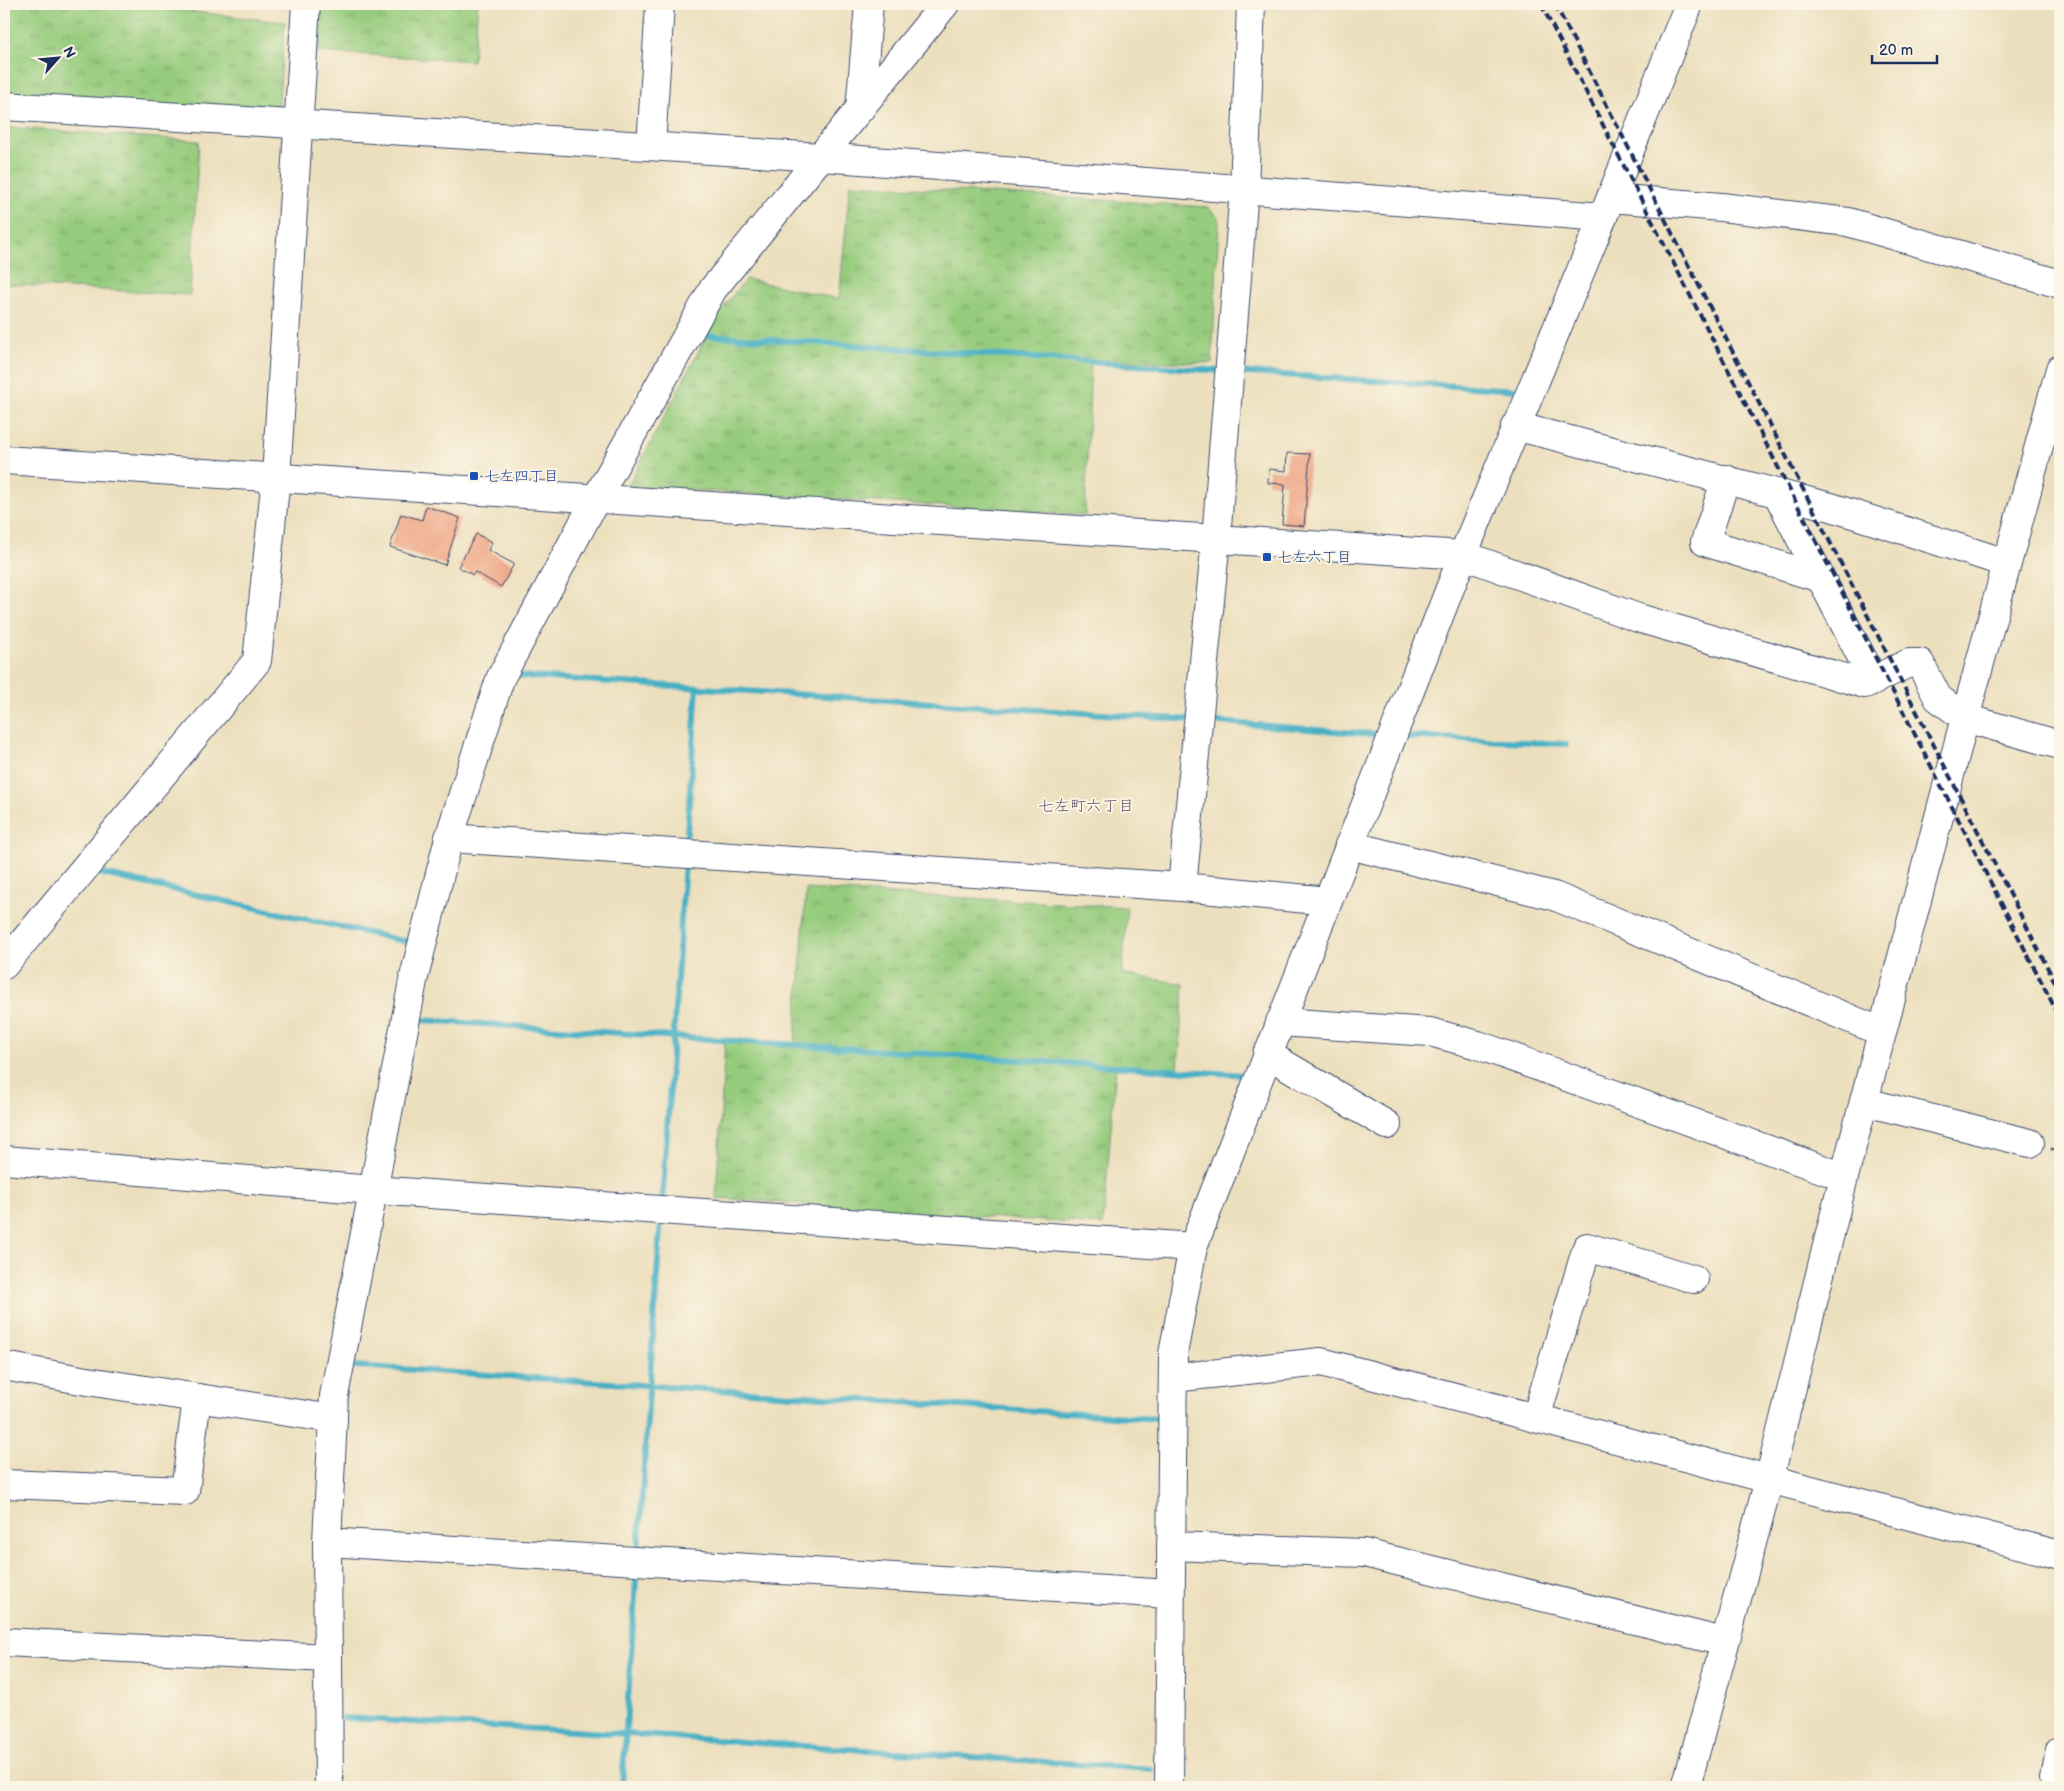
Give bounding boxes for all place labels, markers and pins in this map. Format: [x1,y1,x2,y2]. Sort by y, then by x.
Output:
place label: 七左四丁目 [484,467,559,486]
marker: 七左四丁目 [468,470,480,482]
place label: 七左六丁目 [1277,548,1352,567]
marker: 七左六丁目 [1261,551,1273,563]

